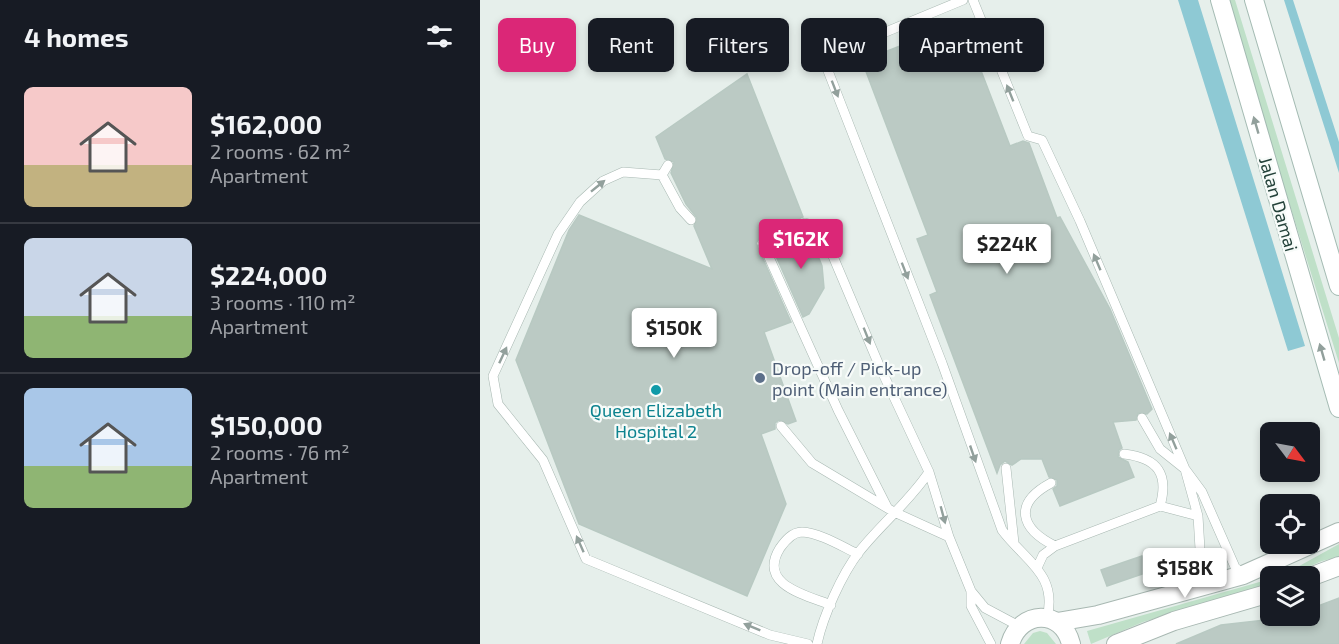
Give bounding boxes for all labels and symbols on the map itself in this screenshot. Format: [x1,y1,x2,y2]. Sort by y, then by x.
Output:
one-way arrow [831,80,840,98]
one-way arrow [1005,84,1014,102]
one-way arrow [1251,116,1260,134]
street label: Jalan Damai [1255,154,1303,254]
one-way arrow [590,180,606,193]
pin: $162K [759,219,843,270]
pin: $224K [965,224,1049,275]
one-way arrow [1092,252,1102,270]
one-way arrow [900,262,910,280]
pin: $150K [632,308,716,359]
one-way arrow [862,327,872,345]
one-way arrow [1317,343,1327,361]
one-way arrow [499,346,508,363]
place label: Drop-off / Pick-up point (Main entrance) [772,357,947,400]
marker: Drop-off / Pick-up point (Main entrance) [753,371,767,385]
marker: Queen Elizabeth Hospital 2 [649,383,663,397]
place label: Queen Elizabeth Hospital 2 [590,399,722,442]
north arrow [1260,422,1320,482]
one-way arrow [1168,432,1177,450]
one-way arrow [968,445,978,463]
one-way arrow [939,506,948,524]
one-way arrow [575,535,585,553]
pin: $158K [1143,548,1227,599]
one-way arrow [742,622,760,632]

